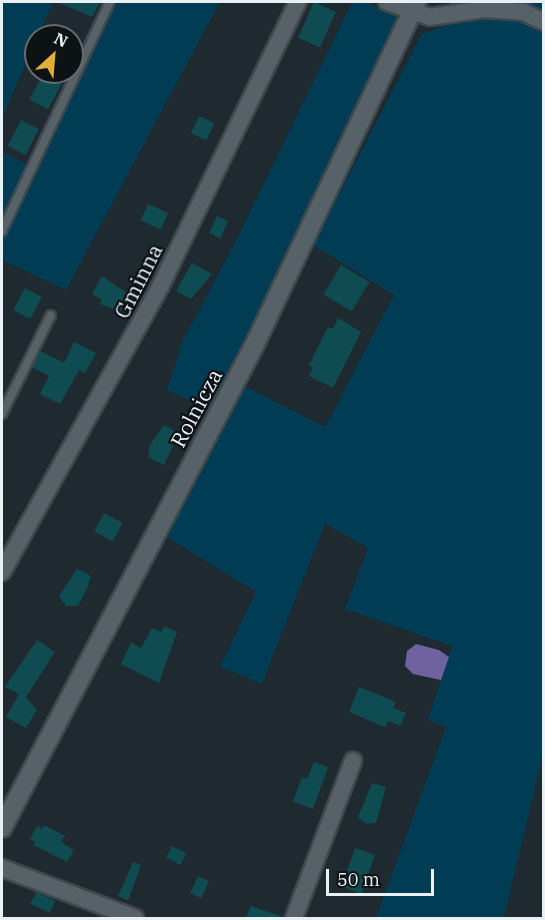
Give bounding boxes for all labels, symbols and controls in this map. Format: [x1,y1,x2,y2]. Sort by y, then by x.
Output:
north arrow [24,24,84,84]
text: N [51,28,71,51]
street label: Gminna [109,240,167,322]
street label: Rolnicza [165,365,227,451]
scale bar [329,857,437,895]
text: 50 m [337,868,380,891]

